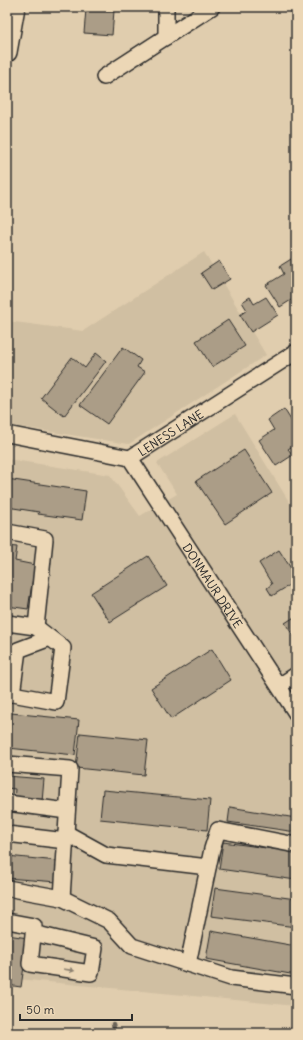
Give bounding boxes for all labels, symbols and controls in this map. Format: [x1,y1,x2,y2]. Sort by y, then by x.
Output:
street label: LENESS LANE [135,406,206,459]
street label: DONMAUR DRIVE [180,540,246,631]
one-way arrow [63,967,75,973]
scale bar [20,996,132,1022]
text: 50 m [26,1002,55,1017]

